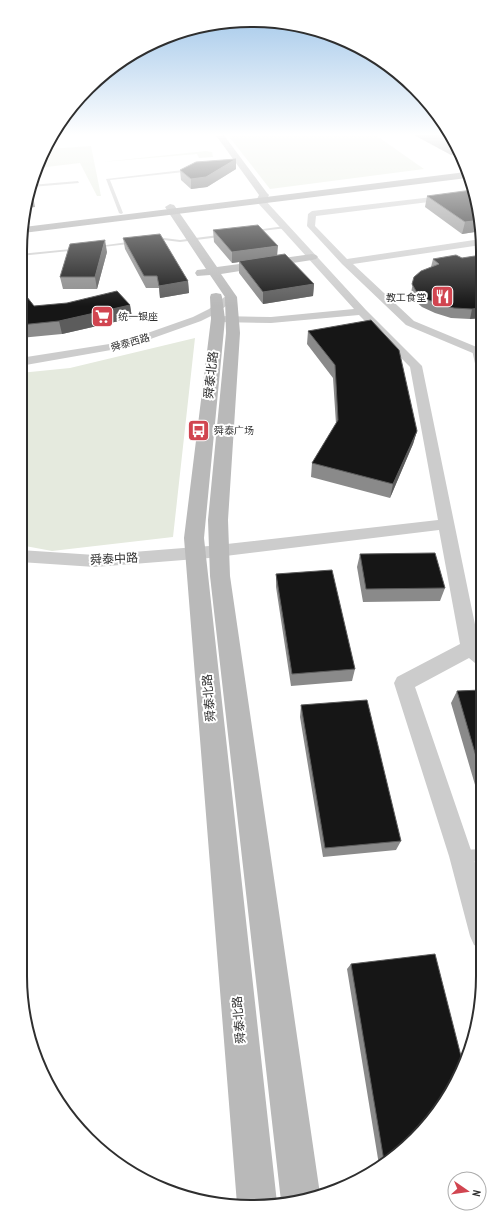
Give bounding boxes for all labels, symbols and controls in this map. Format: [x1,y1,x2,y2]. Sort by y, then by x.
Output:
restaurant icon: 教工食堂 [429,284,455,310]
place label: 教工食堂 [386,291,426,304]
supermarket icon: 统一银座 [89,303,115,329]
place label: 统一银座 [118,310,158,323]
street label: 舜泰西路 [109,331,151,354]
street label: 舜泰北路 [201,350,220,400]
bus stop icon: 舜泰广场 [185,417,211,443]
place label: 舜泰广场 [214,424,254,437]
street label: 舜泰中路 [90,550,138,567]
street label: 舜泰北路 [199,673,218,723]
street label: 舜泰北路 [229,995,248,1045]
north arrow [447,1171,487,1211]
text: N [469,1189,484,1198]

